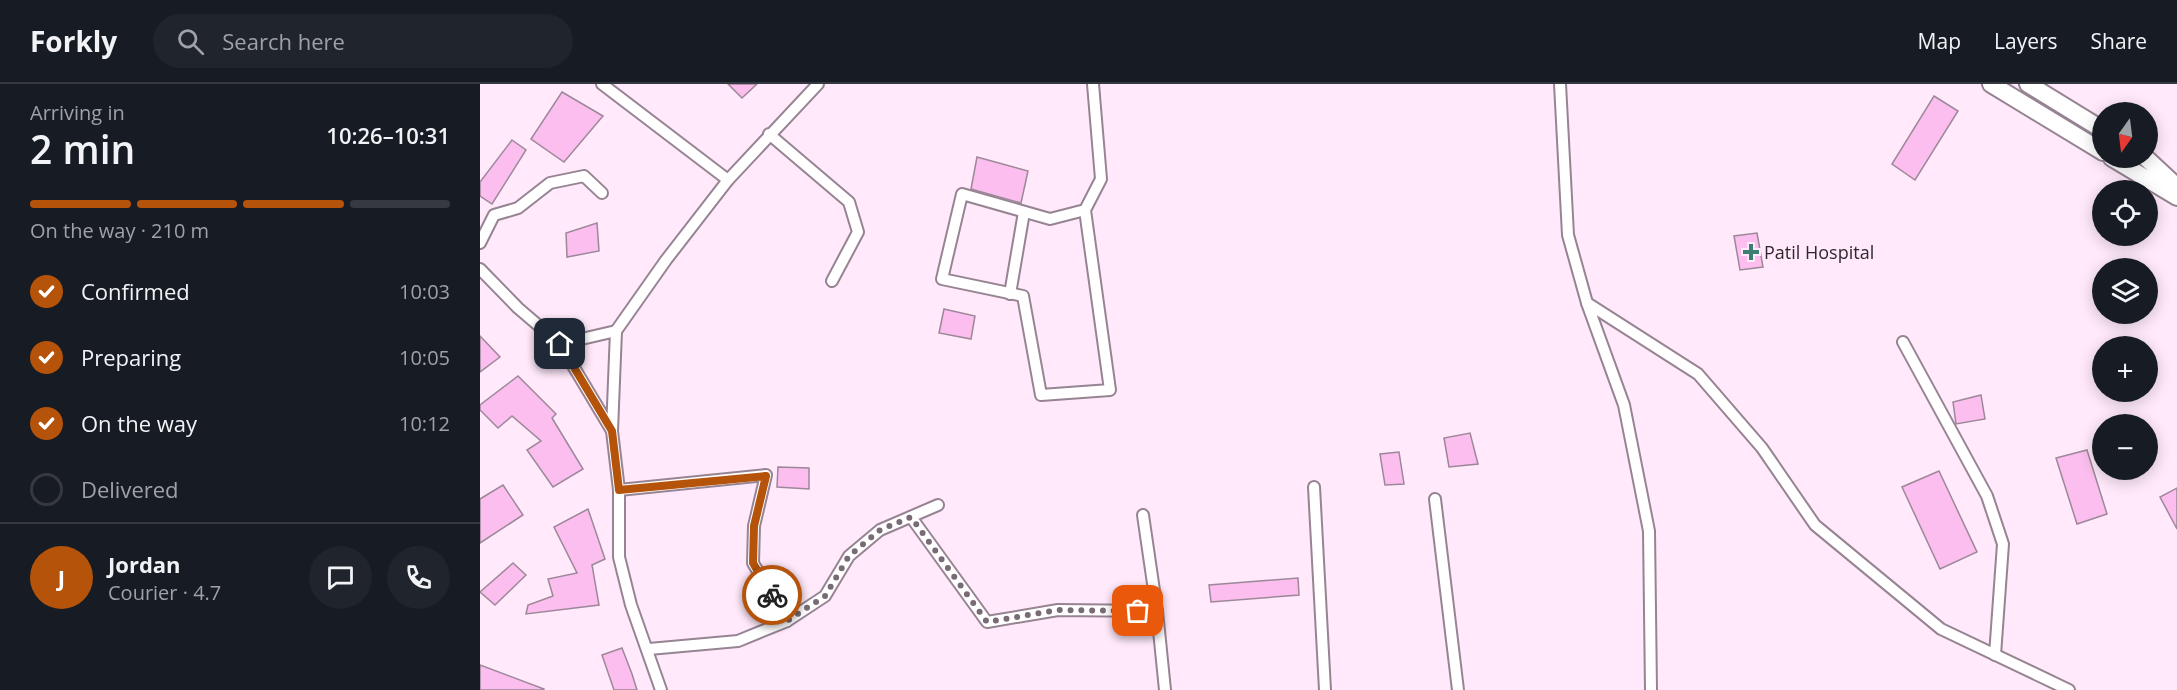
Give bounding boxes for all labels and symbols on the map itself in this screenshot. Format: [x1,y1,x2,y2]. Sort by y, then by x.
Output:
north arrow [2092,102,2158,168]
place label: Patil Hospital [1764,240,1874,264]
marker: Patil Hospital [1742,243,1760,261]
pin [534,318,585,369]
courier [742,565,802,625]
pin [1112,585,1163,636]

